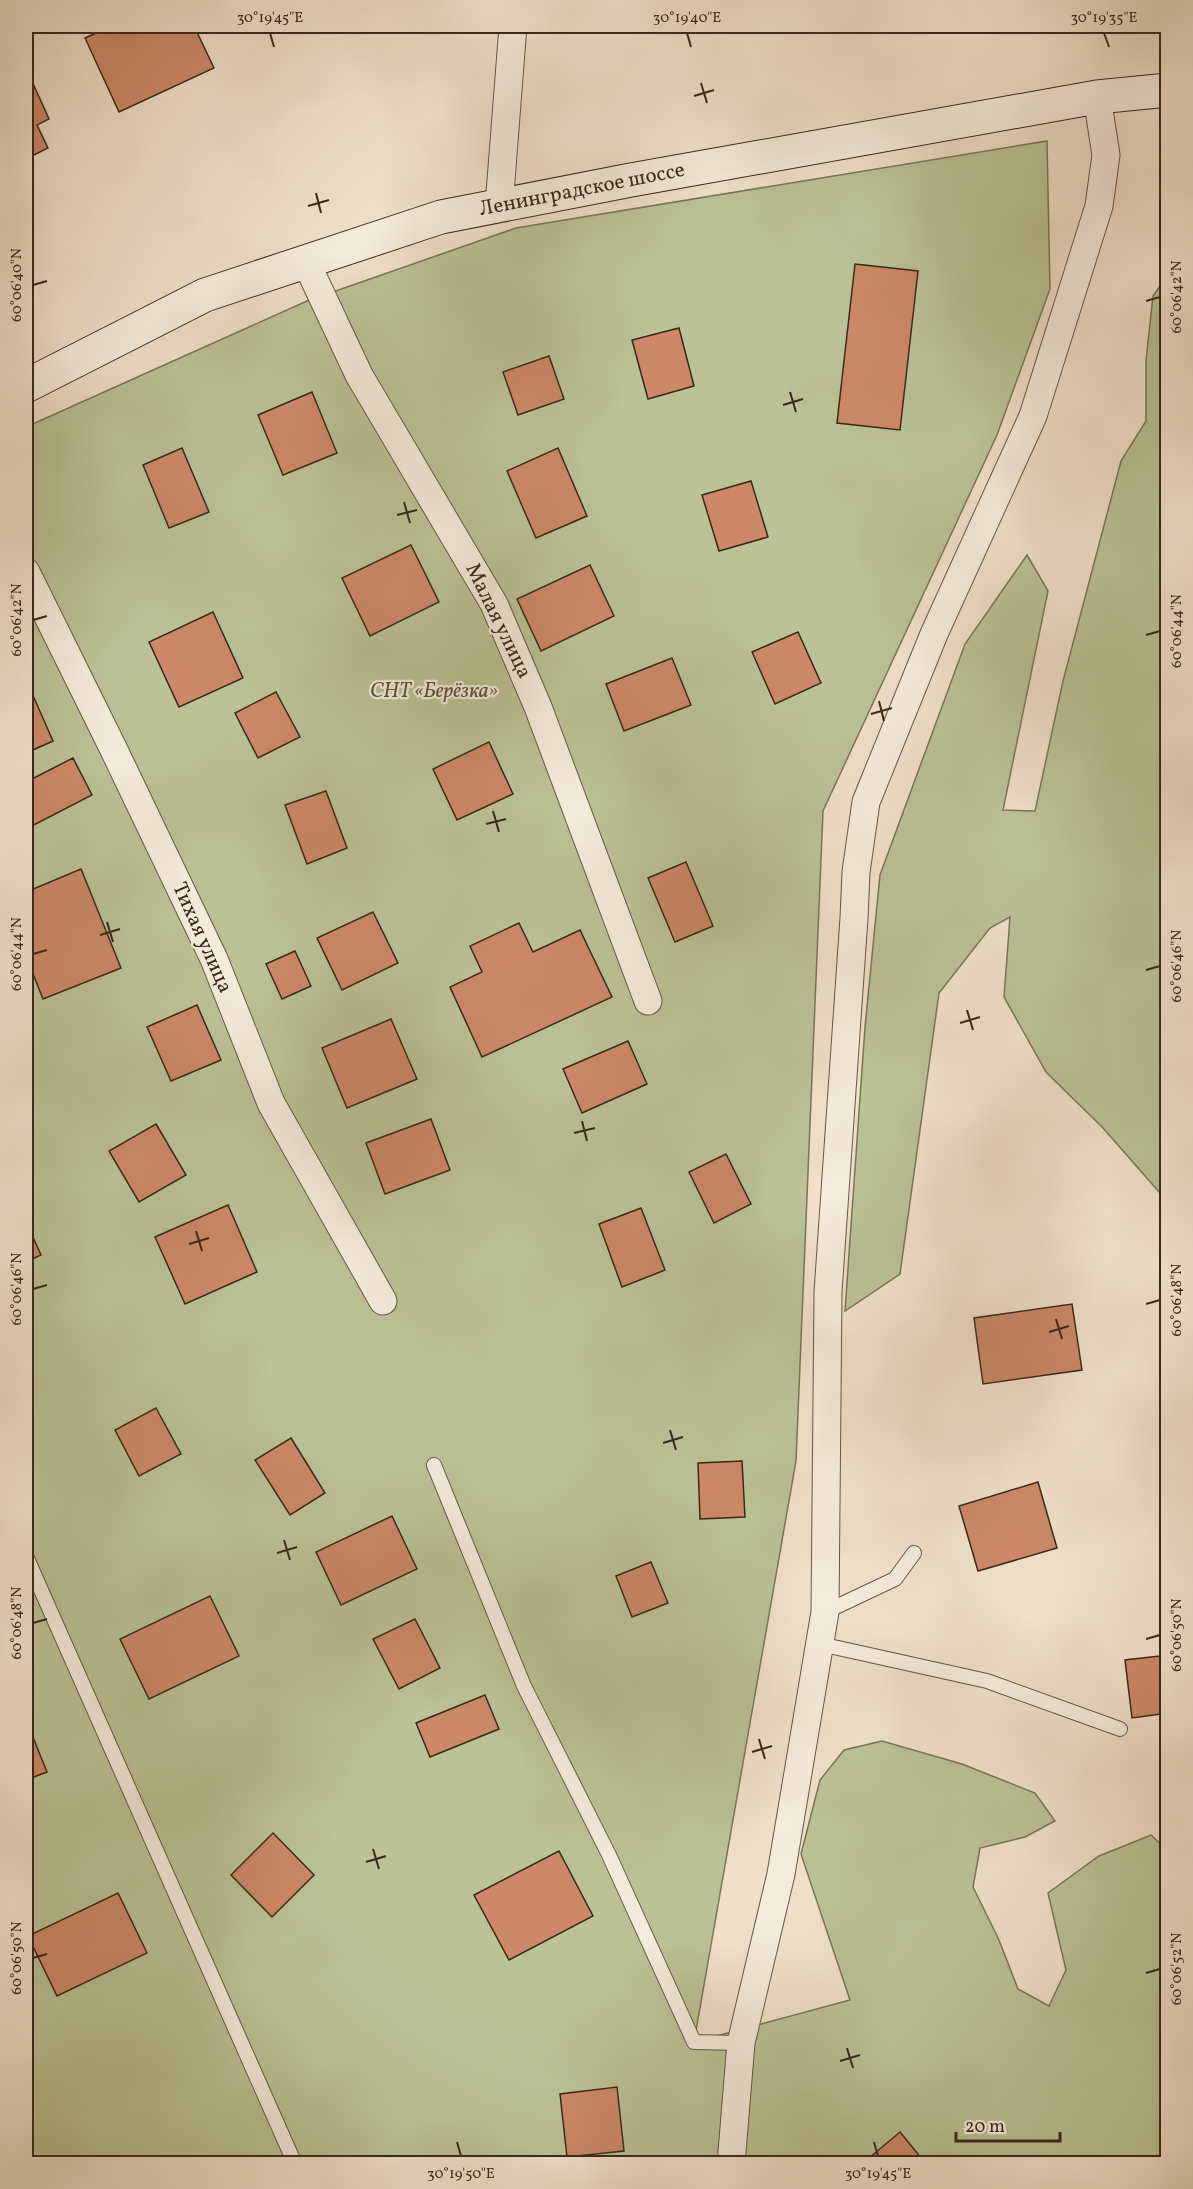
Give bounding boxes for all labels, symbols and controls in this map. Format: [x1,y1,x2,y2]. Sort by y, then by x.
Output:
text: 30°19'45"E [237,8,303,29]
text: 30°19'40"E [653,8,721,29]
text: 30°19'35"E [1070,8,1138,29]
street label: Ленинградское шоссе [477,156,687,224]
text: 60°06'40"N [7,248,28,322]
text: 60°06'42"N [1167,260,1188,334]
street label: Малая улица [458,559,538,683]
text: 60°06'42"N [7,583,28,657]
text: 60°06'44"N [1167,594,1188,668]
park label: СНТ «Берёзка» [370,677,498,706]
street label: Тихая улица [165,878,239,998]
text: 60°06'44"N [7,917,28,991]
text: 60°06'46"N [1167,930,1188,1002]
text: 60°06'46"N [7,1253,28,1325]
text: 60°06'48"N [1167,1264,1188,1336]
text: 60°06'48"N [7,1587,28,1659]
text: 60°06'50"N [1167,1598,1188,1672]
text: 60°06'50"N [7,1921,28,1995]
text: 60°06'52"N [1167,1933,1188,2005]
scale bar [956,2105,1060,2143]
text: 20 m [965,2115,1005,2140]
text: 30°19'50"E [427,2164,495,2185]
text: 30°19'45"E [845,2164,911,2185]

